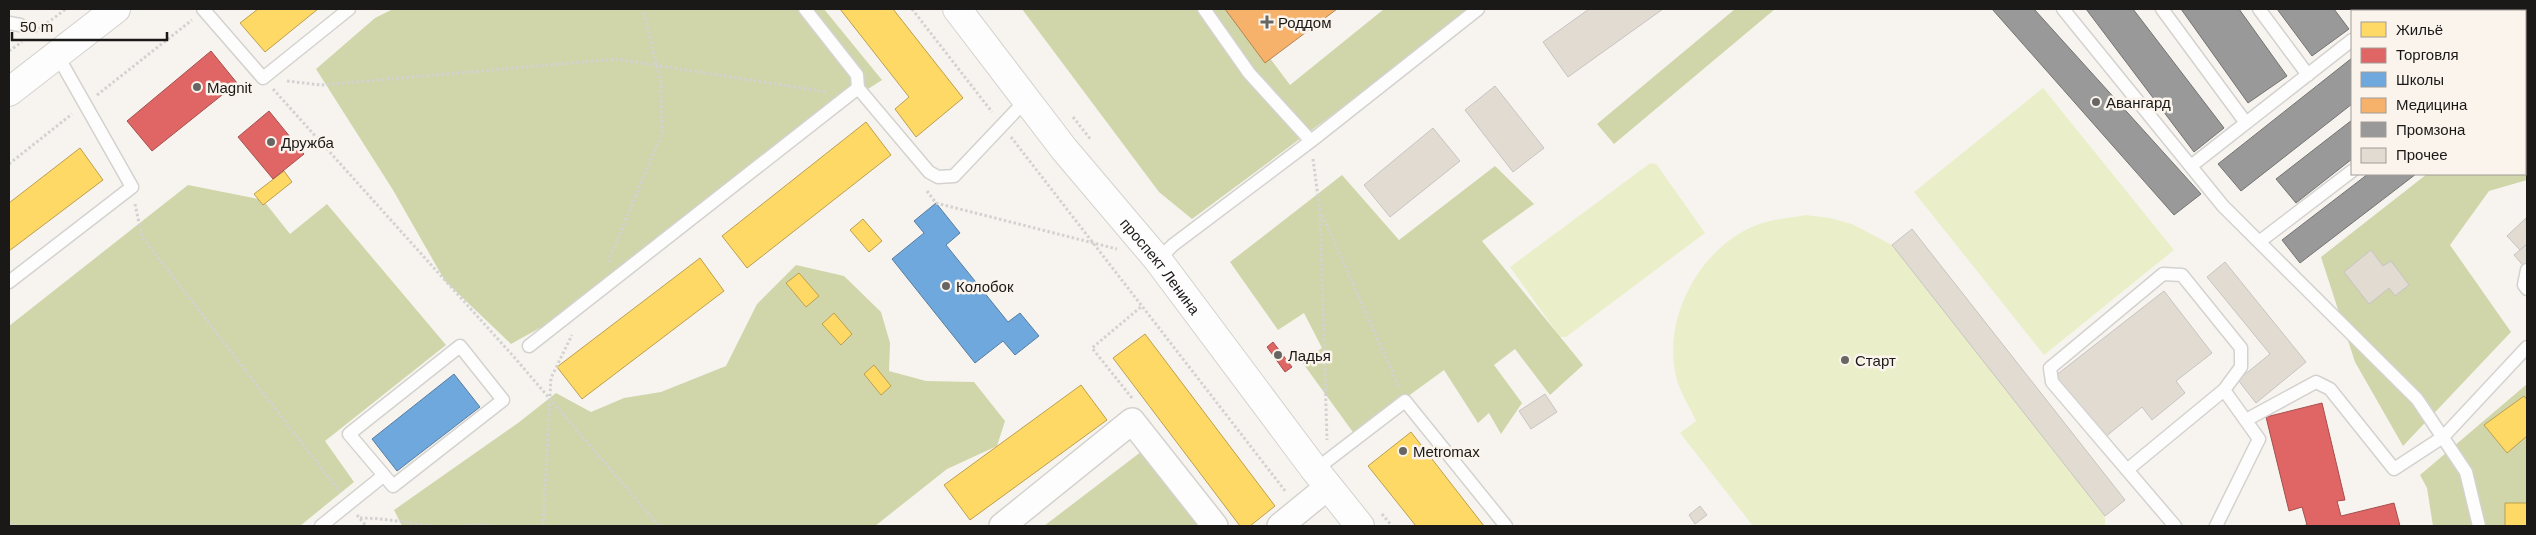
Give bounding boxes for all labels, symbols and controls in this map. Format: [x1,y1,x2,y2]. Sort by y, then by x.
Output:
scale bar [12,10,168,42]
legend [2351,10,2526,175]
place label: Роддом [1278,14,1332,31]
marker: Роддом [1260,15,1274,29]
text: 50 m [20,18,53,35]
text: Жильё [2396,21,2443,38]
text: Торговля [2396,46,2459,63]
text: Школы [2396,71,2444,88]
place label: Magnit [207,79,253,96]
marker: Magnit [191,81,203,93]
place label: Авангард [2106,94,2171,111]
marker: Авангард [2090,96,2102,108]
text: Медицина [2396,96,2468,113]
text: Промзона [2396,121,2466,138]
place label: Дружба [281,134,334,151]
marker: Дружба [265,136,277,148]
text: Прочее [2396,146,2448,163]
street label: проспект Ленина [1117,214,1204,318]
place label: Колобок [956,278,1014,295]
marker: Колобок [940,280,952,292]
place label: Ладья [1288,347,1331,364]
marker: Ладья [1272,349,1284,361]
place label: Старт [1855,352,1896,369]
marker: Старт [1839,354,1851,366]
place label: Metromax [1413,443,1480,460]
marker: Metromax [1397,445,1409,457]

